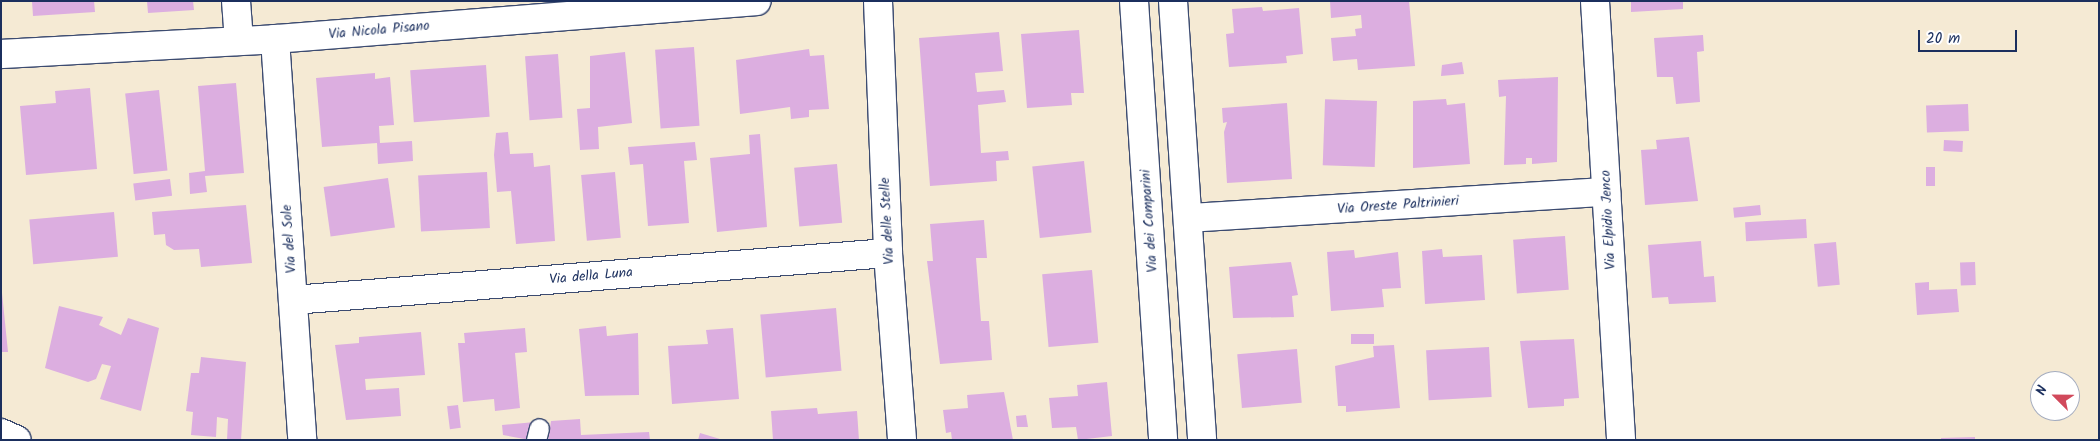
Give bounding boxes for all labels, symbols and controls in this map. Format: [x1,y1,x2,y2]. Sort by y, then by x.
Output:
street label: Via Nicola Pisano [328,17,430,43]
scale bar [1920,20,2019,52]
text: 20 m [1926,27,1960,51]
street label: Via dei Comparini [1137,169,1161,273]
street label: Via Elpidio Jenco [1597,170,1619,270]
street label: Via delle Stelle [876,177,898,265]
street label: Via Oreste Paltrinieri [1337,192,1459,218]
street label: Via del Sole [278,204,300,274]
street label: Via della Luna [549,264,633,288]
north arrow [2030,371,2080,421]
text: N [2030,382,2054,399]

